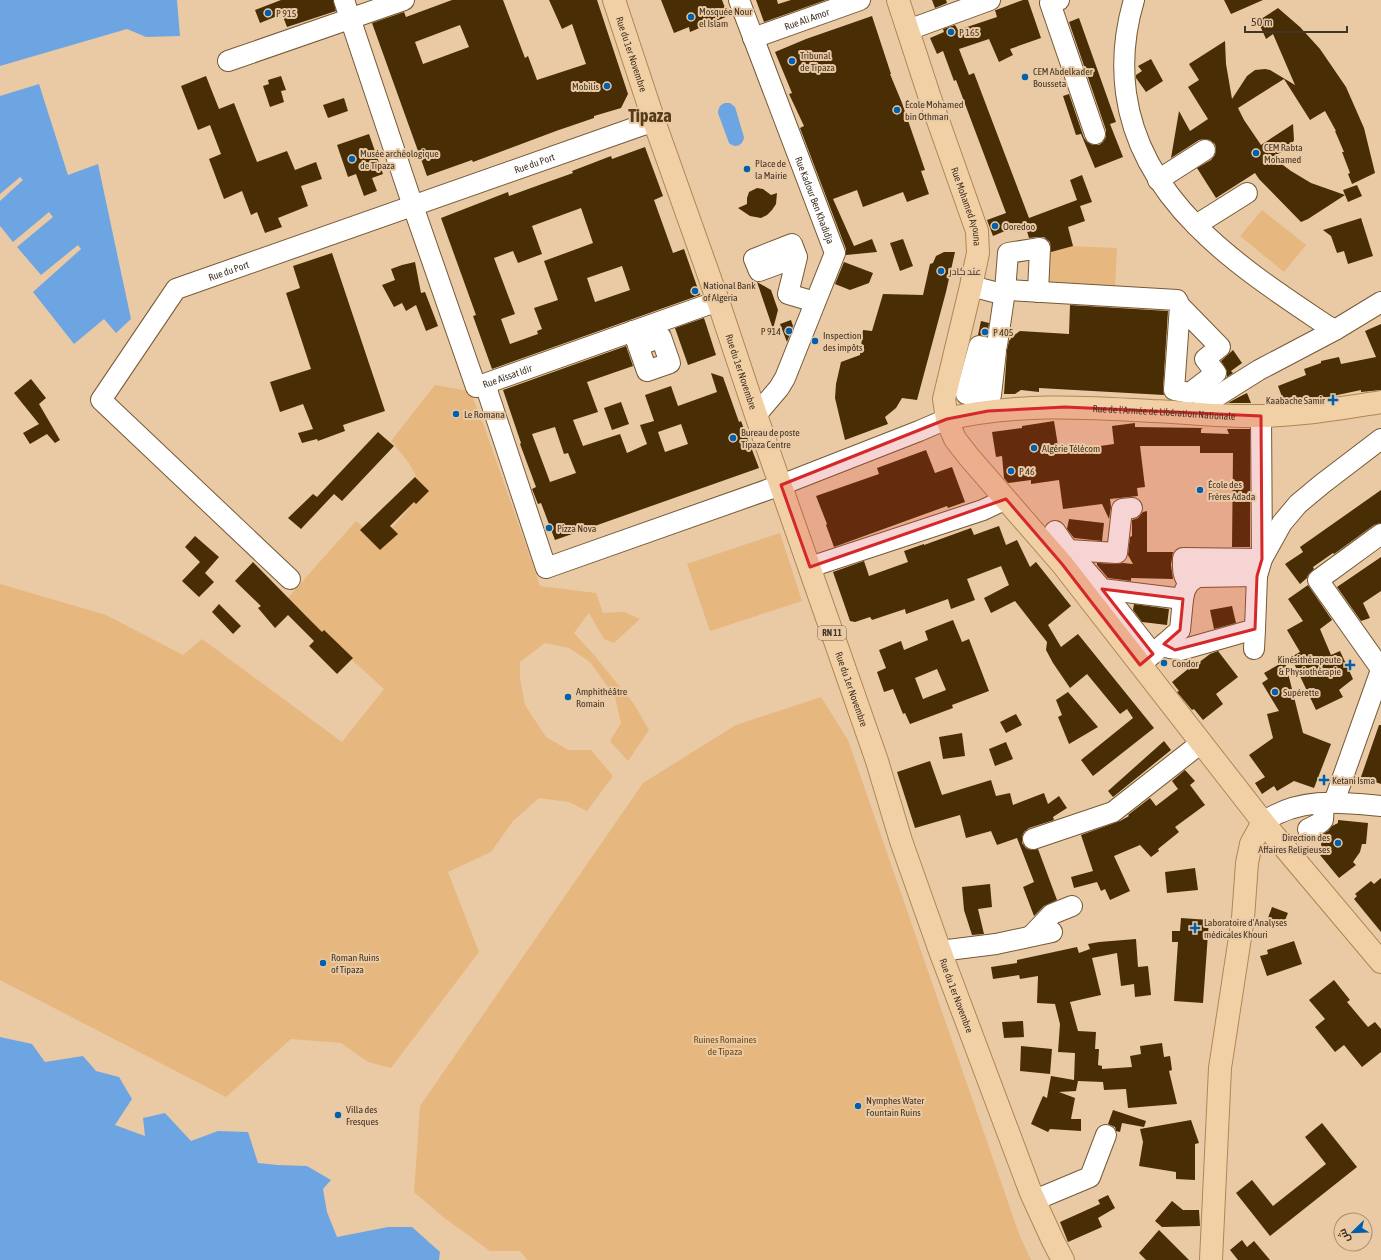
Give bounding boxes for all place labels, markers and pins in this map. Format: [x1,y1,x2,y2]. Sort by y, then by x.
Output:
place label: Mosquée Nour el Islam [699,6,753,29]
marker: P 915 [263,8,273,18]
place label: P 915 [276,8,297,19]
marker: Mosquée Nour el Islam [686,12,696,22]
marker: P 165 [946,27,956,37]
place label: P 165 [959,27,980,38]
place label: Tribunal de Tipaza [800,50,835,73]
marker: Tribunal de Tipaza [787,56,797,66]
place label: CEM Abdelkader Bousseta [1033,66,1094,89]
marker: CEM Abdelkader Bousseta [1020,72,1030,82]
place label: Mobilis [572,81,599,92]
marker: Mobilis [602,81,612,91]
place label: École Mohamed bin Othman [905,99,964,122]
marker: École Mohamed bin Othman [892,105,902,115]
place label: CEM Rabta Mohamed [1264,142,1303,165]
place label: Musée archéologique de Tipaza [360,148,439,171]
marker: CEM Rabta Mohamed [1251,148,1261,158]
marker: Musée archéologique de Tipaza [347,154,357,164]
place label: Place de la Mairie [755,158,788,181]
marker: Place de la Mairie [742,164,752,174]
marker: Ooredoo [990,221,1000,231]
place label: Ooredoo [1003,221,1035,232]
marker: عند كادر [936,266,946,276]
place label: عند كادر [948,266,981,277]
place label: National Bank of Algeria [703,280,756,303]
marker: National Bank of Algeria [690,286,700,296]
place label: P 914 [761,326,781,337]
marker: P 914 [784,326,794,336]
marker: P 405 [980,327,990,337]
place label: P 405 [993,327,1014,338]
place label: Inspection des impôts [823,330,863,353]
marker: Inspection des impôts [810,336,820,346]
place label: Kaabache Samir [1266,395,1326,406]
marker: Kaabache Samir [1328,395,1338,405]
marker: Le Romana [451,409,461,419]
place label: Le Romana [464,409,505,420]
place label: Bureau de poste Tipaza Centre [741,427,800,450]
marker: Bureau de poste Tipaza Centre [728,433,738,443]
marker: Algérie Télécom [1029,443,1039,453]
place label: Algérie Télécom [1042,443,1100,454]
marker: P 46 [1006,466,1016,476]
place label: P 46 [1019,466,1035,477]
place label: École des Frères Adada [1208,479,1256,502]
marker: École des Frères Adada [1195,485,1205,495]
marker: Pizza Nova [544,523,554,533]
place label: Pizza Nova [557,523,597,534]
place label: Kinésithérapeute & Physiothérapie [1277,654,1341,677]
marker: Condor [1159,658,1169,668]
place label: Condor [1172,658,1199,669]
marker: Kinésithérapeute & Physiothérapie [1344,659,1356,671]
place label: Amphithéâtre Romain [576,686,628,709]
marker: Supérette [1270,687,1280,697]
place label: Supérette [1283,687,1319,698]
marker: Amphithéâtre Romain [563,692,573,702]
marker: Ketani Isma [1319,775,1329,785]
place label: Ketani Isma [1332,775,1376,786]
place label: Direction des Affaires Religieuses [1258,832,1330,855]
marker: Direction des Affaires Religieuses [1333,838,1343,848]
place label: Laboratoire d'Analyses médicales Khouri [1204,917,1288,940]
marker: Laboratoire d'Analyses médicales Khouri [1189,922,1201,934]
place label: Roman Ruins of Tipaza [331,952,380,975]
marker: Roman Ruins of Tipaza [318,958,328,968]
place label: Nymphes Water Fountain Ruins [866,1095,925,1118]
marker: Nymphes Water Fountain Ruins [853,1101,863,1111]
place label: Villa des Fresques [346,1104,379,1127]
marker: Villa des Fresques [333,1110,343,1120]

